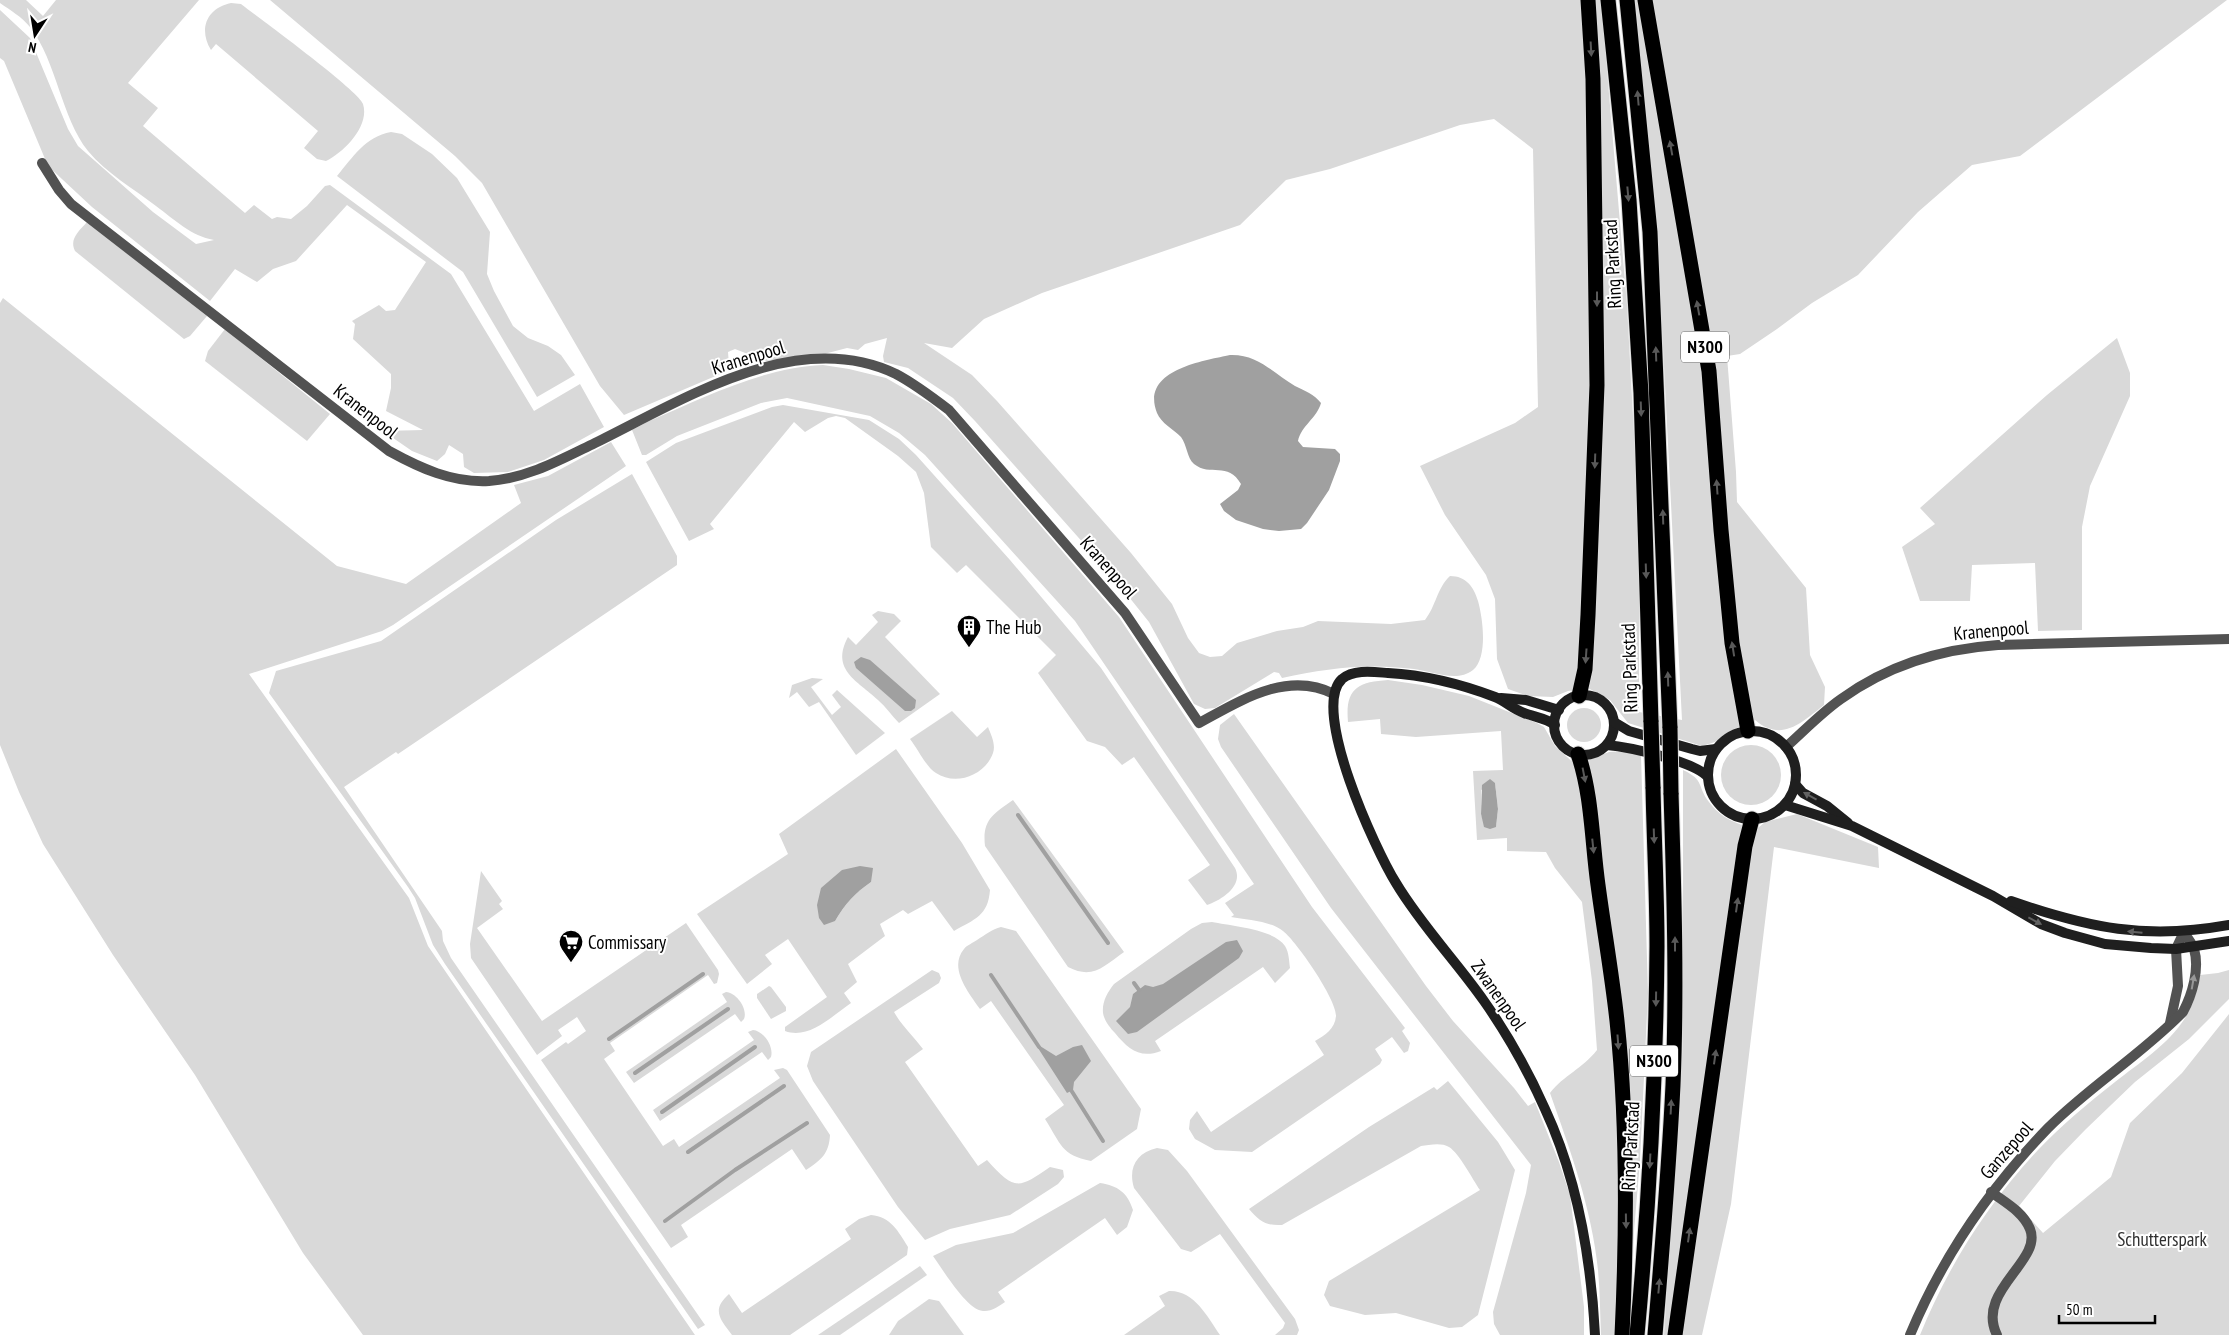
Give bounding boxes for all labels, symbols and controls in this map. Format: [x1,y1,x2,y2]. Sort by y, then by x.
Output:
north arrow [10,10,60,60]
text: N [27,38,38,57]
one-way arrow [1587,41,1595,57]
one-way arrow [1634,90,1642,106]
one-way arrow [1666,139,1674,155]
one-way arrow [1624,187,1632,203]
street label: Ring Parkstad [1598,219,1626,309]
one-way arrow [1593,291,1601,307]
one-way arrow [1694,300,1702,316]
road number: N300 [1681,332,1729,362]
street label: Kranenpool [708,334,788,380]
one-way arrow [1652,346,1660,362]
street label: Kranenpool [329,378,404,444]
one-way arrow [1637,401,1645,417]
one-way arrow [1591,453,1599,469]
one-way arrow [1713,479,1721,495]
one-way arrow [1659,508,1667,524]
street label: Kranenpool [1075,531,1143,604]
one-way arrow [1642,564,1650,580]
building icon: The Hub [956,614,982,648]
place label: The Hub [986,615,1041,639]
street label: Kranenpool [1952,615,2030,645]
street label: Ring Parkstad [1615,623,1643,713]
one-way arrow [1729,640,1737,656]
one-way arrow [1581,648,1589,664]
one-way arrow [1664,671,1672,687]
one-way arrow [1581,768,1589,784]
one-way arrow [1803,792,1816,801]
one-way arrow [1650,828,1658,844]
one-way arrow [1589,838,1597,854]
one-way arrow [1733,897,1741,913]
one-way arrow [2027,917,2042,925]
one-way arrow [2127,927,2143,935]
supermarket icon: Commissary [558,929,584,963]
place label: Commissary [588,930,667,954]
one-way arrow [1671,936,1679,952]
street label: Zwanenpool [1466,955,1532,1035]
one-way arrow [2190,974,2198,990]
one-way arrow [1652,991,1660,1007]
one-way arrow [1614,1034,1622,1050]
road number: N300 [1630,1046,1678,1076]
one-way arrow [1711,1048,1719,1064]
one-way arrow [1668,1099,1676,1115]
street label: Ring Parkstad [1616,1101,1644,1191]
street label: Ganzepool [1974,1116,2038,1184]
one-way arrow [1645,1153,1653,1169]
one-way arrow [1622,1214,1630,1230]
one-way arrow [1685,1226,1693,1242]
park label: Schutterspark [2117,1227,2207,1251]
one-way arrow [1656,1278,1664,1294]
scale bar [2059,1292,2155,1324]
text: 50 m [2066,1300,2092,1319]

